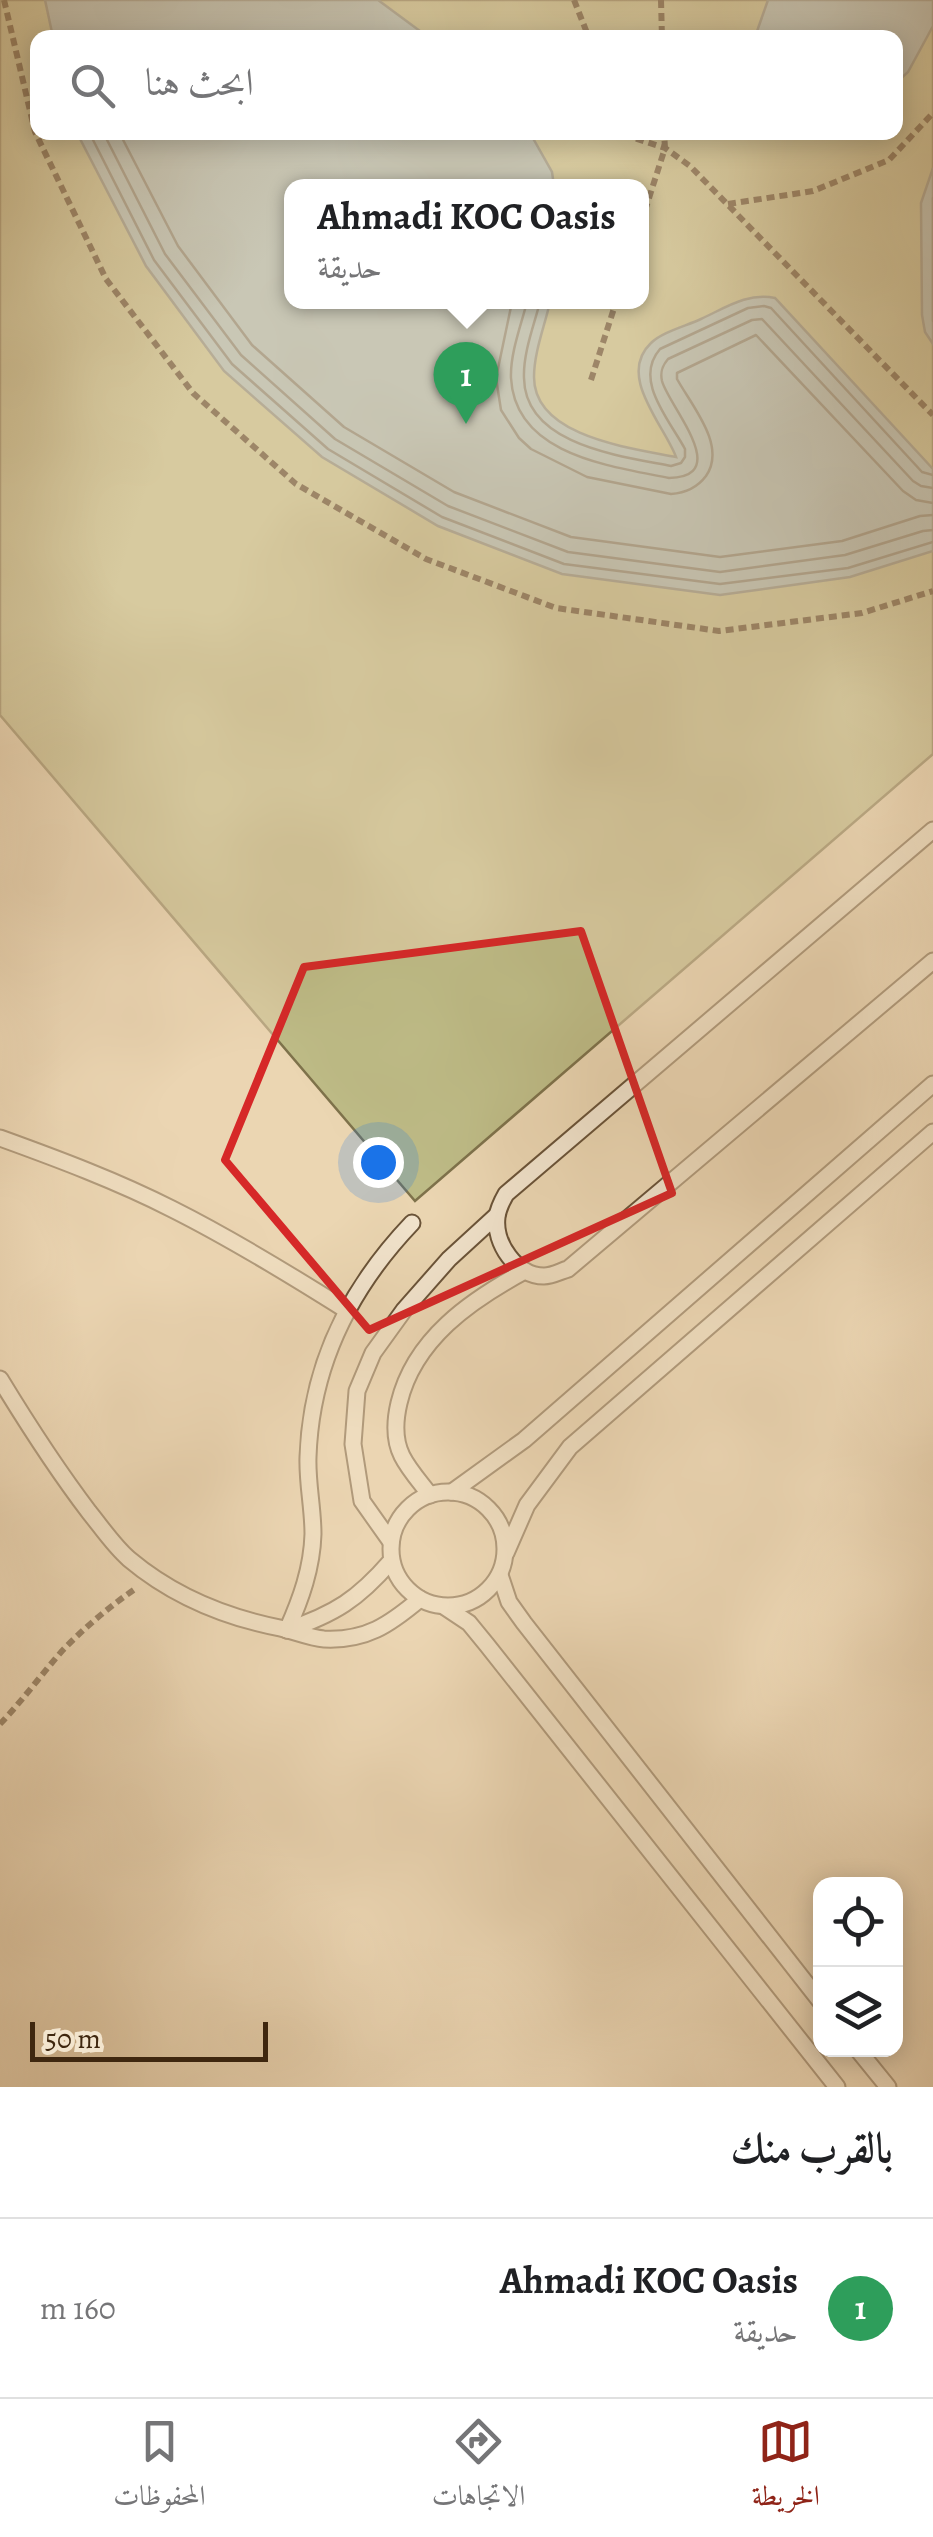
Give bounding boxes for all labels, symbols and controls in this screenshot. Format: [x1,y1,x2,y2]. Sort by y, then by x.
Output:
search box [30,30,903,140]
text: ابحث هنا [145,56,254,108]
icon: search [65,58,120,113]
popup [284,179,649,309]
text: Ahmadi KOC Oasis [317,190,616,242]
text: حديقة [317,245,382,289]
pin: 1 [434,342,498,424]
your location [353,1137,404,1188]
map controls [813,1877,903,2057]
button: locate [813,1877,903,1967]
button: layers [813,1967,903,2057]
scale bar [30,2017,268,2062]
text: 50 m [45,2020,101,2058]
text: بالقرب منك [730,2119,893,2176]
text: Ahmadi KOC Oasis [500,2254,798,2306]
text: 160 m [40,2286,116,2330]
text: 1 [855,2286,866,2330]
text: حديقة [733,2309,798,2353]
tab: المحفوظات [113,2414,205,2523]
tab: الاتجاهات [432,2414,525,2523]
tab: الخريطة [752,2414,820,2523]

